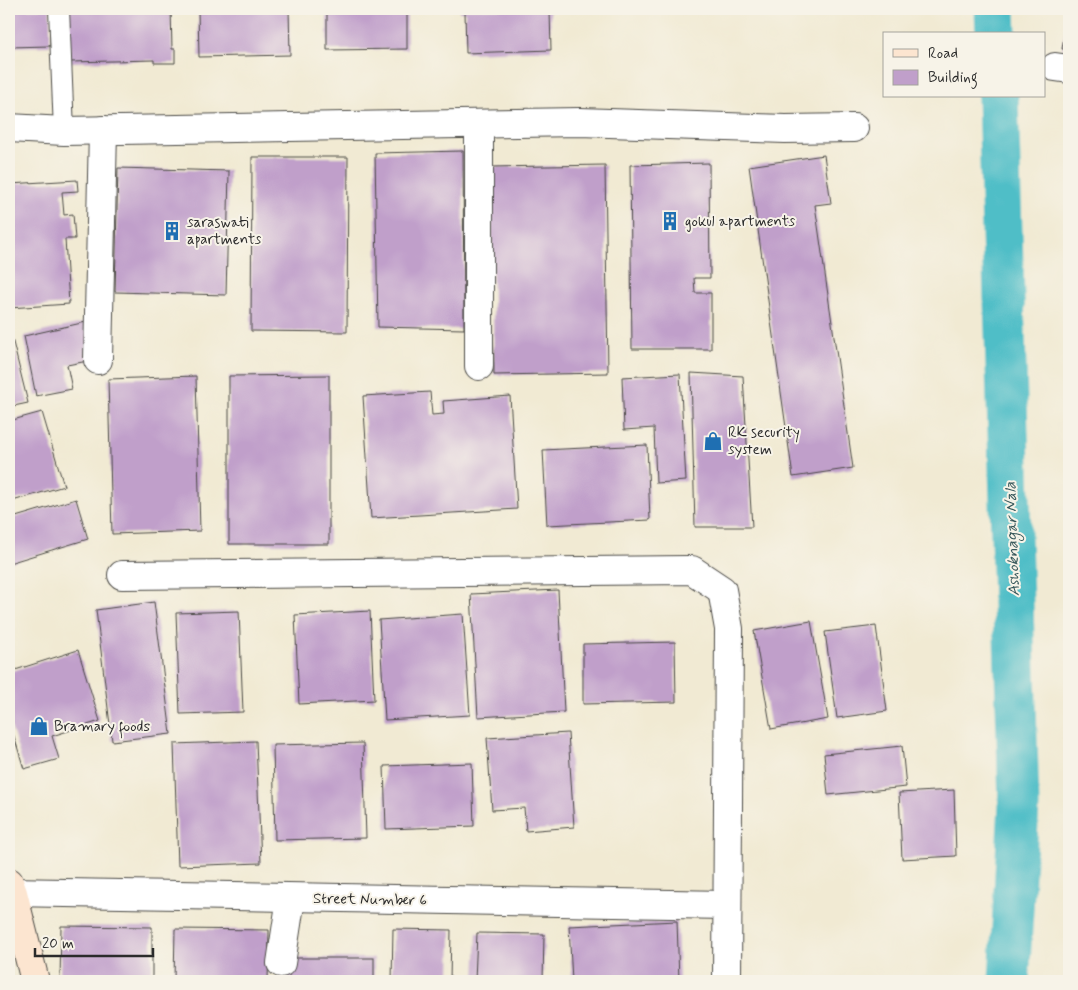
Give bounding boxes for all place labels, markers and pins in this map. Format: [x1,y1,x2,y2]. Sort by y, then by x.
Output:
building icon: gokul apartments [659,210,681,232]
place label: gokul apartments [685,212,795,232]
place label: saraswati apartments [187,213,262,250]
building icon: saraswati apartments [161,220,183,242]
place label: RK security system [728,423,800,460]
shop icon: RK security system [702,430,724,452]
shop icon: Bramary foods [28,715,50,737]
place label: Bramary foods [54,717,150,739]

